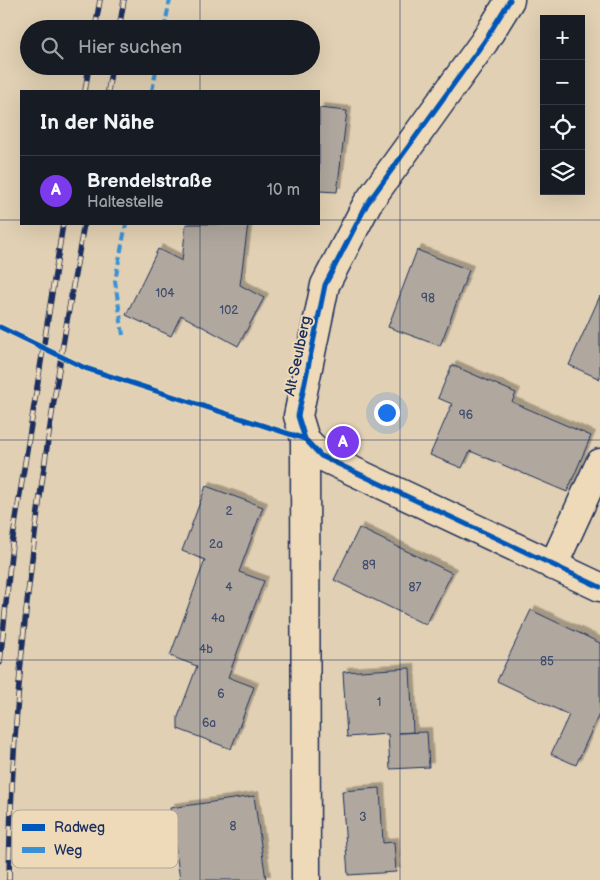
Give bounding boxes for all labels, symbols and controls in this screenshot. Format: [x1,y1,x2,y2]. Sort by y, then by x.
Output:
map controls [540,15,585,195]
button: + [540,15,585,60]
search box [20,20,320,75]
icon: search [38,34,66,62]
text: Hier suchen [78,36,182,59]
button: − [540,60,585,105]
button: locate [540,105,585,150]
text: In der Nähe [40,110,154,135]
button: layers [540,150,585,195]
text: Brendelstraße [87,170,212,193]
text: A [51,181,61,200]
text: 10 m [267,181,300,200]
text: Haltestelle [87,193,164,212]
house number: 104 [155,286,175,301]
house number: 98 [421,291,435,306]
house number: 102 [220,303,238,318]
street label: Alt Seulberg [280,314,316,398]
your location [374,400,400,426]
house number: 96 [459,408,473,423]
pin: A [327,423,359,461]
house number: 2 [225,504,233,519]
house number: 2a [209,537,223,552]
house number: 89 [362,558,376,573]
house number: 4 [225,580,233,595]
house number: 87 [409,580,422,595]
house number: 4a [211,611,225,626]
house number: 4b [199,642,213,657]
house number: 85 [540,654,554,669]
house number: 6 [217,687,225,702]
house number: 1 [377,695,381,710]
house number: 6a [202,716,216,731]
legend [12,810,178,868]
house number: 3 [359,810,367,825]
text: Radweg [54,819,105,836]
house number: 8 [230,819,237,834]
text: Weg [54,842,82,859]

